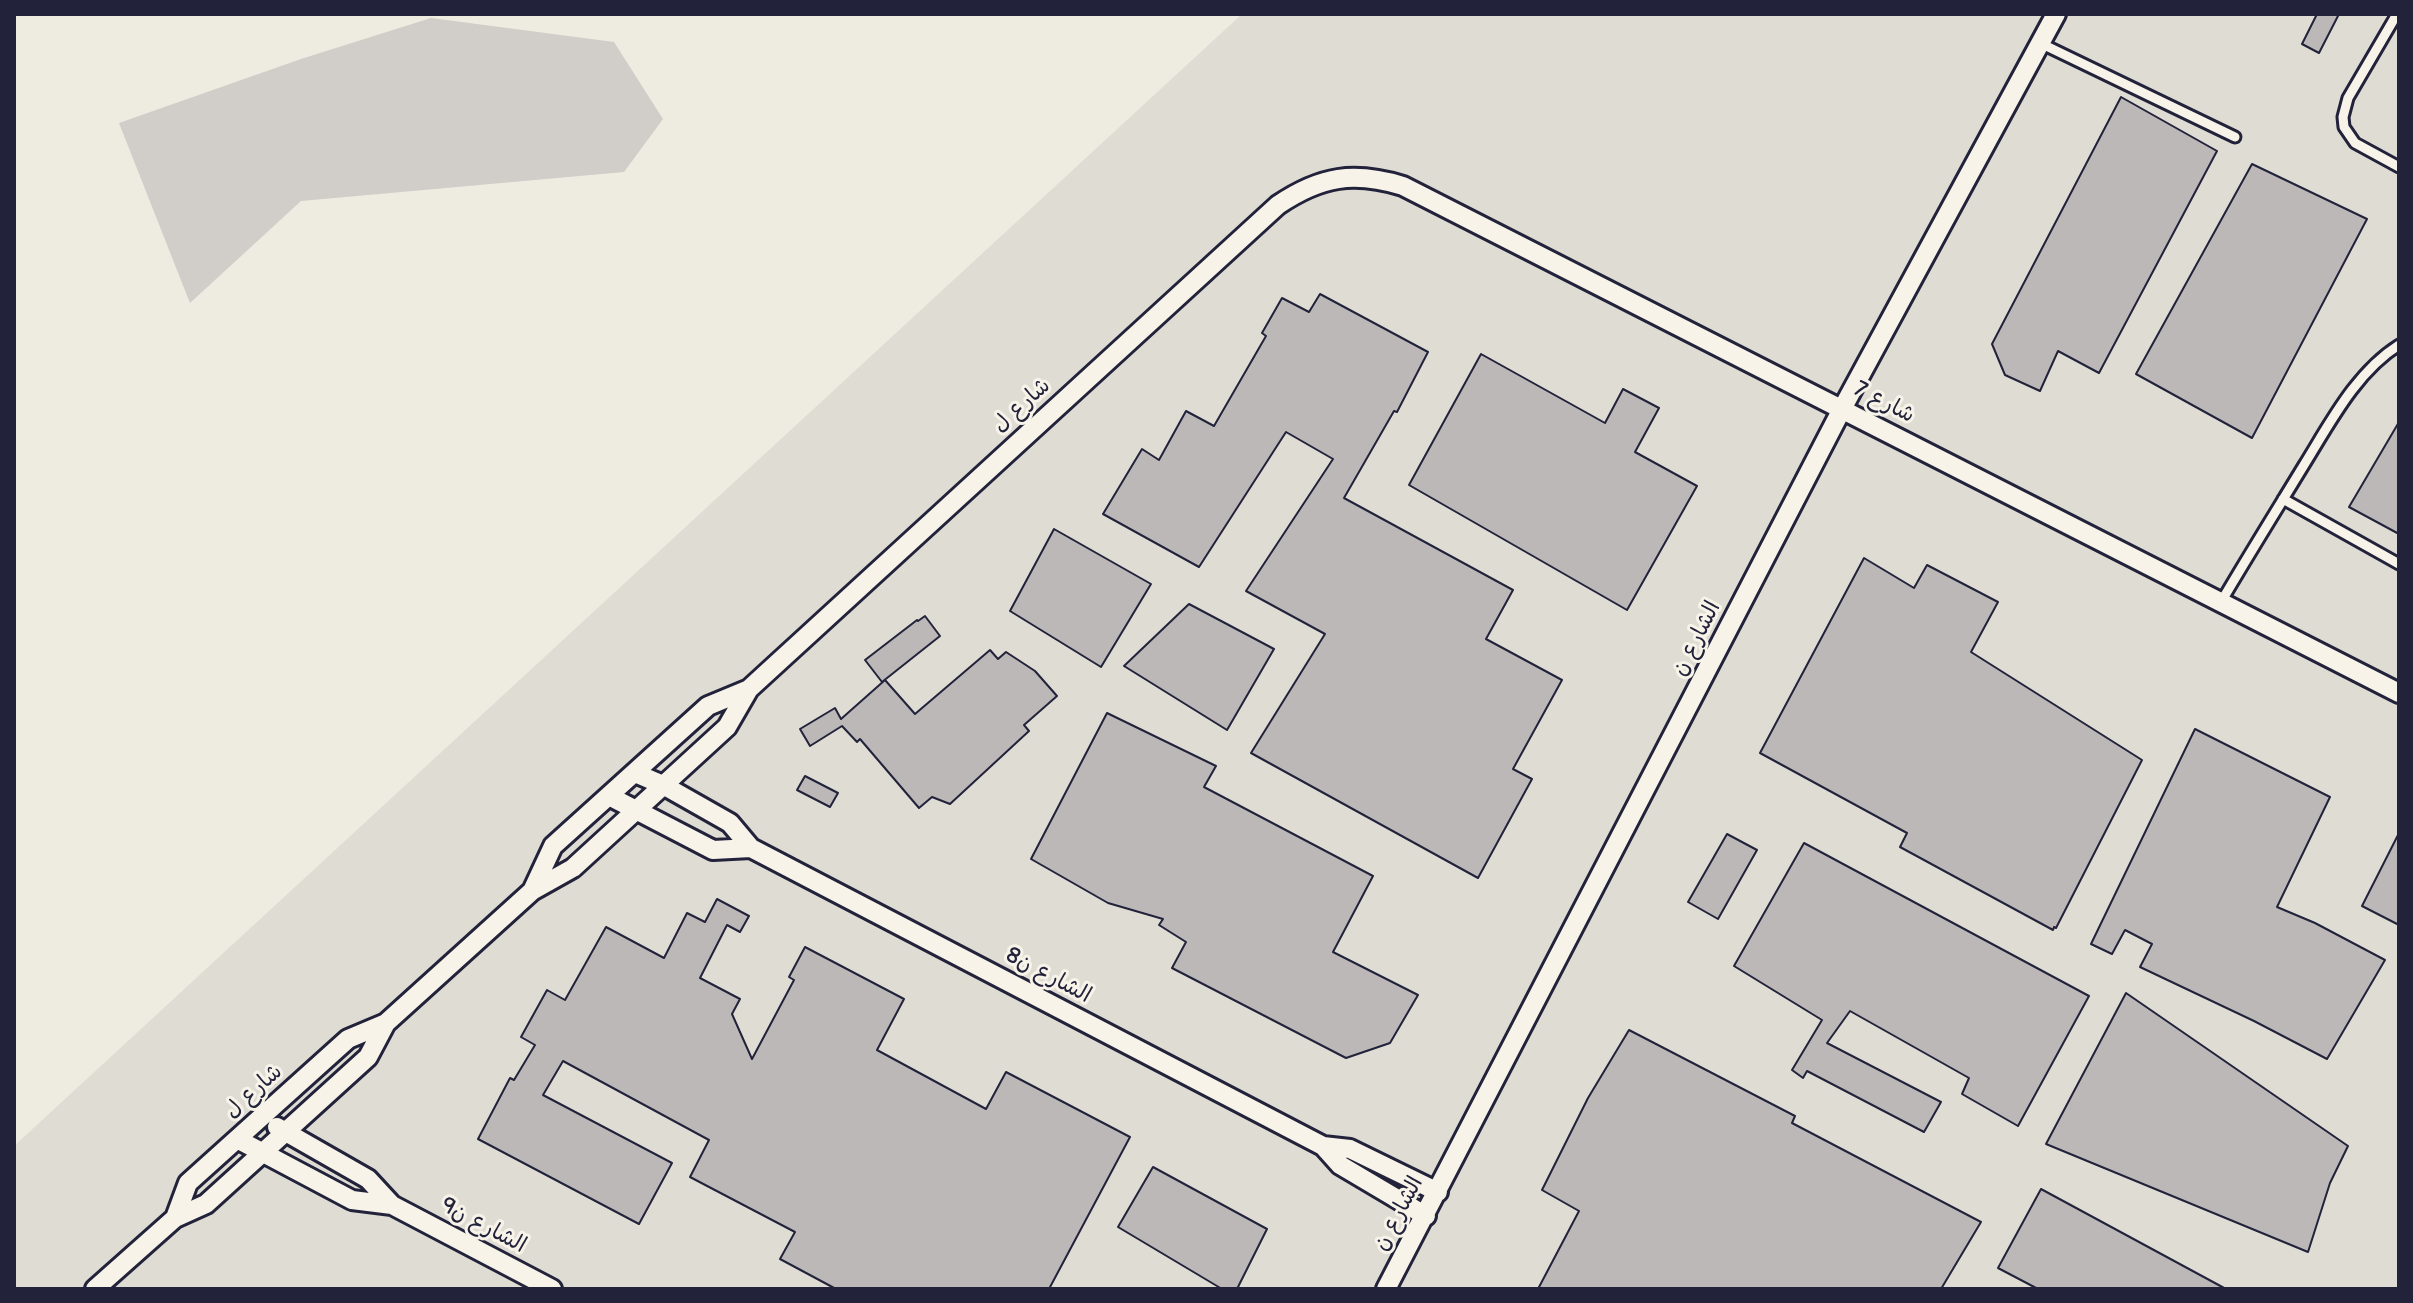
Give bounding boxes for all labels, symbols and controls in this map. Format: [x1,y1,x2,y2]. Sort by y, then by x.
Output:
street label: شارع ل [988,373,1056,439]
street label: شارع 7 [1849,377,1919,429]
street label: الشارع ن [1667,597,1727,681]
street label: الشارع ن8 [1001,943,1095,1009]
street label: شارع ل [220,1059,288,1125]
street label: الشارع ن [1369,1172,1429,1256]
street label: الشارع ن9 [436,1193,530,1259]

